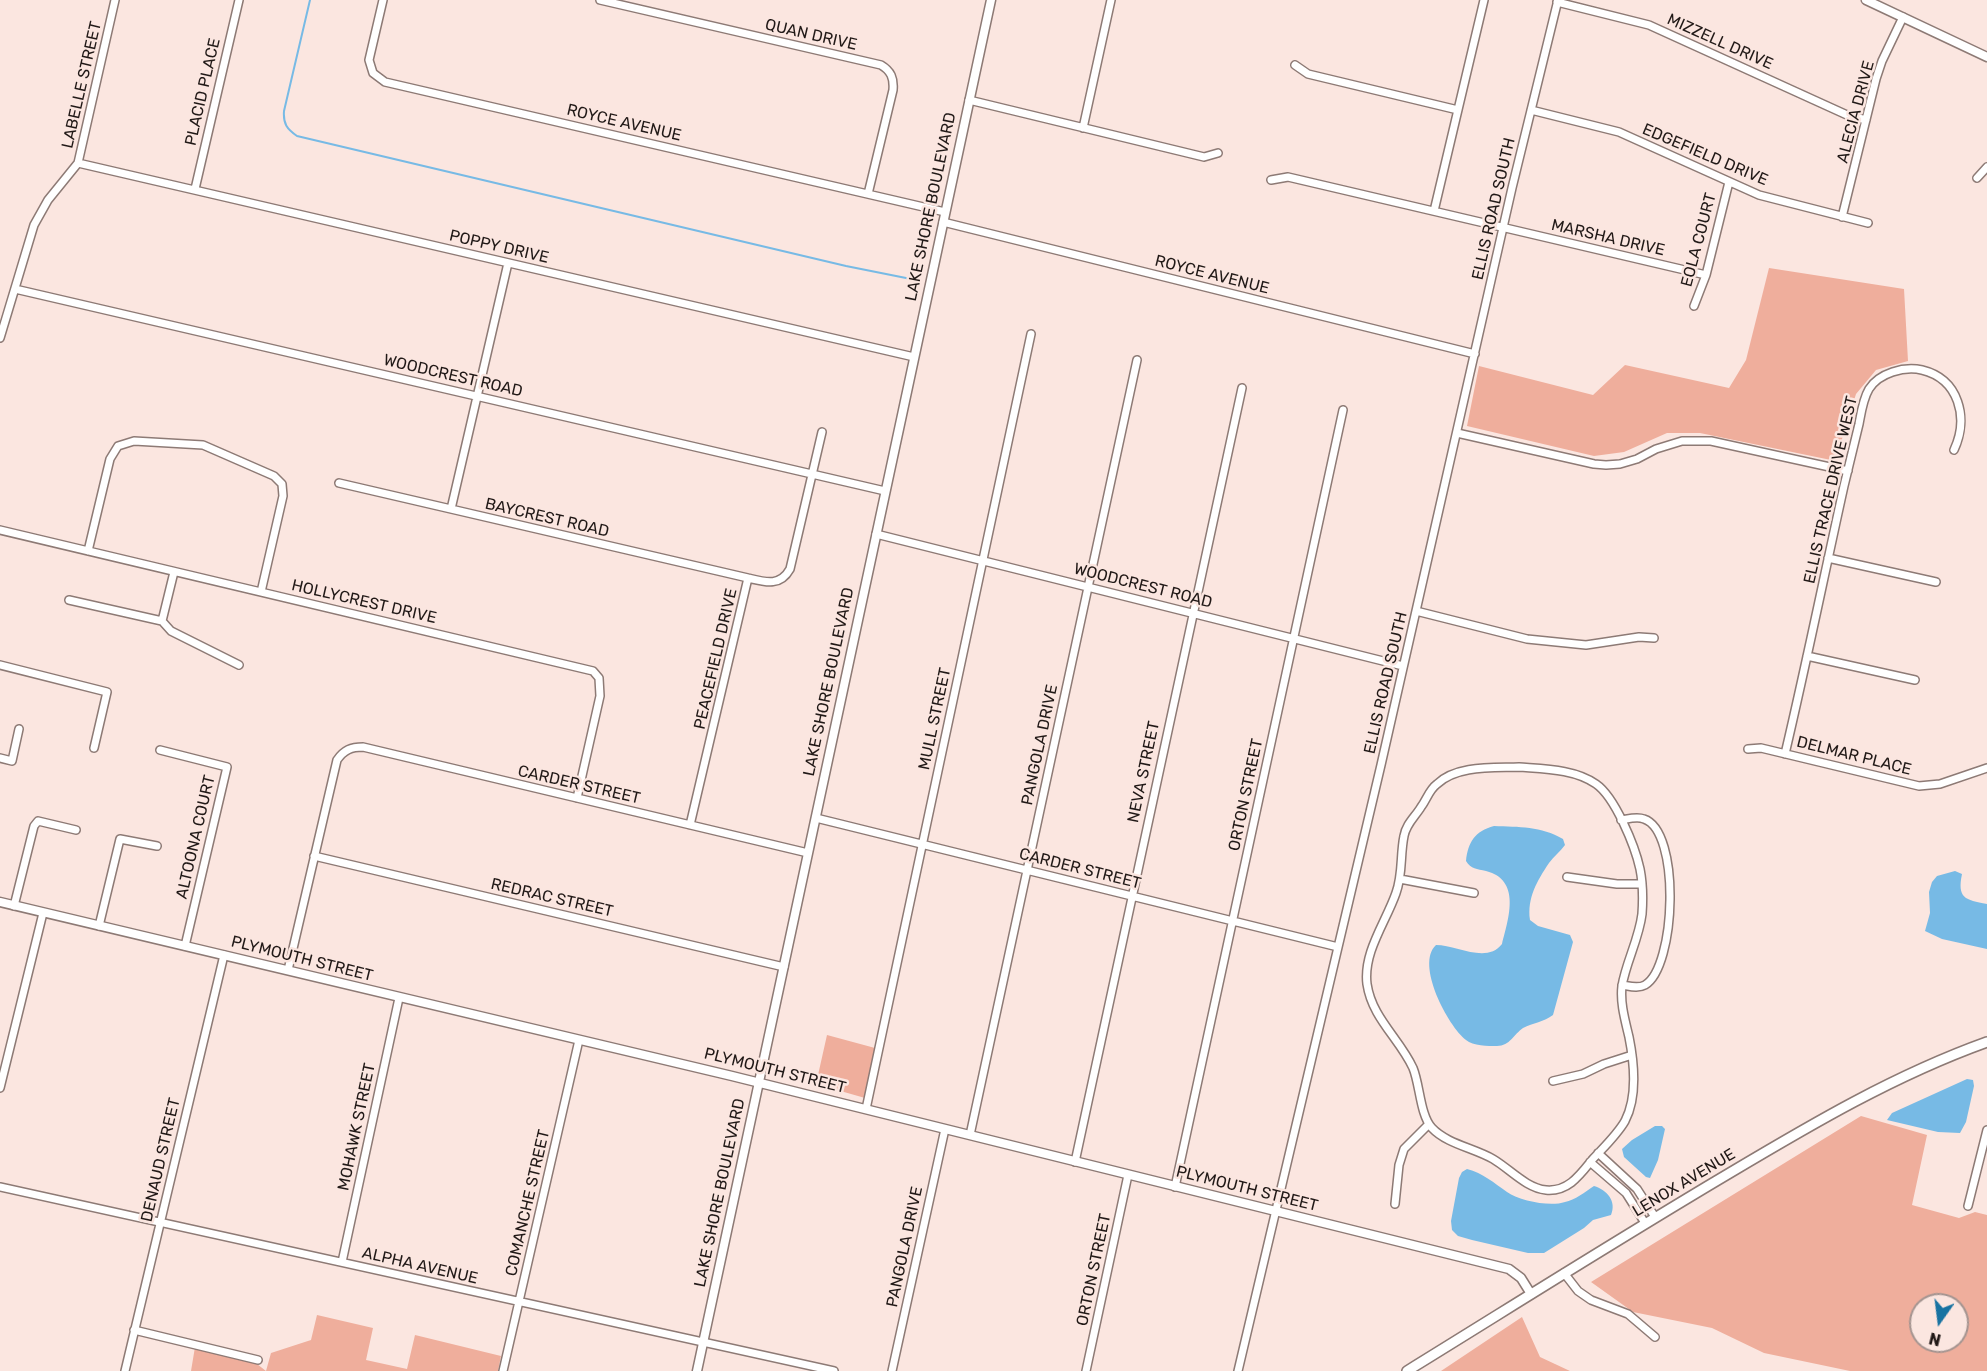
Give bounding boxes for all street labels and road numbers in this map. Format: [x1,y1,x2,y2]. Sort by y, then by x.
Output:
street label: MIZZELL DRIVE [1664,10,1776,74]
street label: QUAN DRIVE [763,15,859,55]
street label: LABELLE STREET [58,20,106,150]
street label: PLACID PLACE [181,36,225,148]
street label: ALECIA DRIVE [1833,59,1879,165]
street label: ROYCE AVENUE [565,100,683,146]
street label: LAKE SHORE BOULEVARD [902,111,960,303]
street label: EDGEFIELD DRIVE [1639,120,1771,190]
street label: ELLIS ROAD SOUTH [1468,136,1520,282]
street label: EOLA COURT [1677,191,1721,289]
street label: MARSHA DRIVE [1549,216,1667,260]
street label: POPPY DRIVE [447,226,551,268]
street label: ROYCE AVENUE [1153,252,1271,298]
street label: WOODCREST ROAD [382,351,524,401]
street label: ELLIS TRACE DRIVE WEST [1800,394,1862,586]
street label: BAYCREST ROAD [483,494,611,542]
street label: WOODCREST ROAD [1072,560,1214,612]
street label: HOLLYCREST DRIVE [290,576,438,628]
street label: LAKE SHORE BOULEVARD [800,586,858,778]
street label: PEACEFIELD DRIVE [690,587,742,731]
street label: ELLIS ROAD SOUTH [1360,610,1412,756]
street label: MULL STREET [915,666,955,772]
street label: PANGOLA DRIVE [1018,683,1062,807]
street label: NEVA STREET [1124,720,1164,824]
street label: DELMAR PLACE [1795,732,1913,780]
street label: ORTON STREET [1225,737,1267,853]
street label: CARDER STREET [516,762,642,808]
street label: ALTOONA COURT [172,773,220,901]
street label: CARDER STREET [1017,845,1143,893]
street label: REDRAC STREET [489,875,615,921]
street label: PLYMOUTH STREET [229,932,375,986]
street label: PLYMOUTH STREET [702,1044,848,1098]
street label: MOHAWK STREET [334,1062,380,1192]
street label: DENAUD STREET [137,1096,185,1224]
street label: LAKE SHORE BOULEVARD [691,1097,749,1289]
street label: COMANCHE STREET [502,1128,554,1278]
street label: LENOX AVENUE [1629,1145,1739,1221]
street label: PLYMOUTH STREET [1174,1162,1320,1216]
street label: PANGOLA DRIVE [883,1185,927,1309]
street label: ORTON STREET [1073,1212,1115,1328]
street label: ALPHA AVENUE [360,1243,480,1289]

